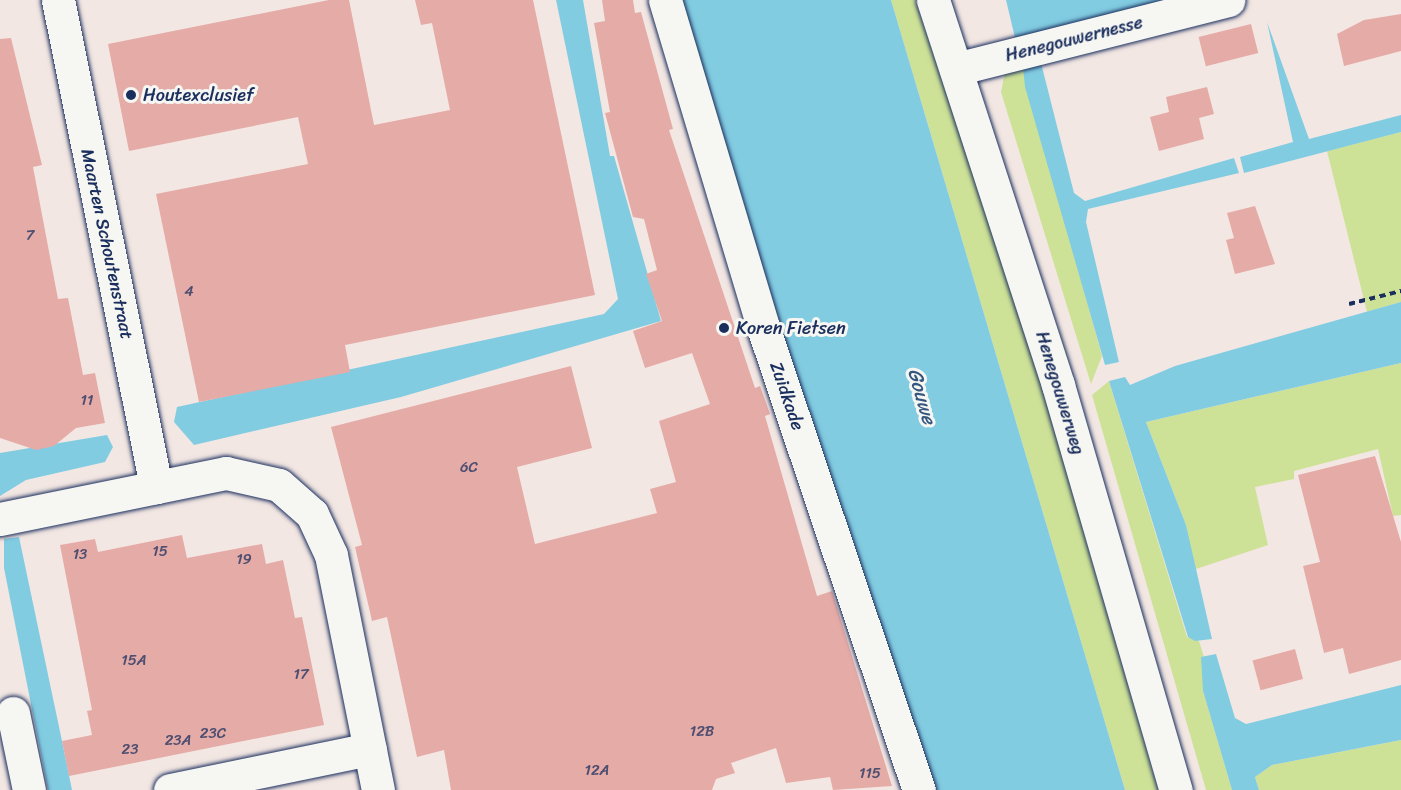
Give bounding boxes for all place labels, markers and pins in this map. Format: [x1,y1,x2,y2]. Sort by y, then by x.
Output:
place label: Houtexclusief [143,84,254,106]
marker: Houtexclusief [124,88,138,102]
place label: Koren Fietsen [736,317,846,339]
marker: Koren Fietsen [717,321,731,335]

